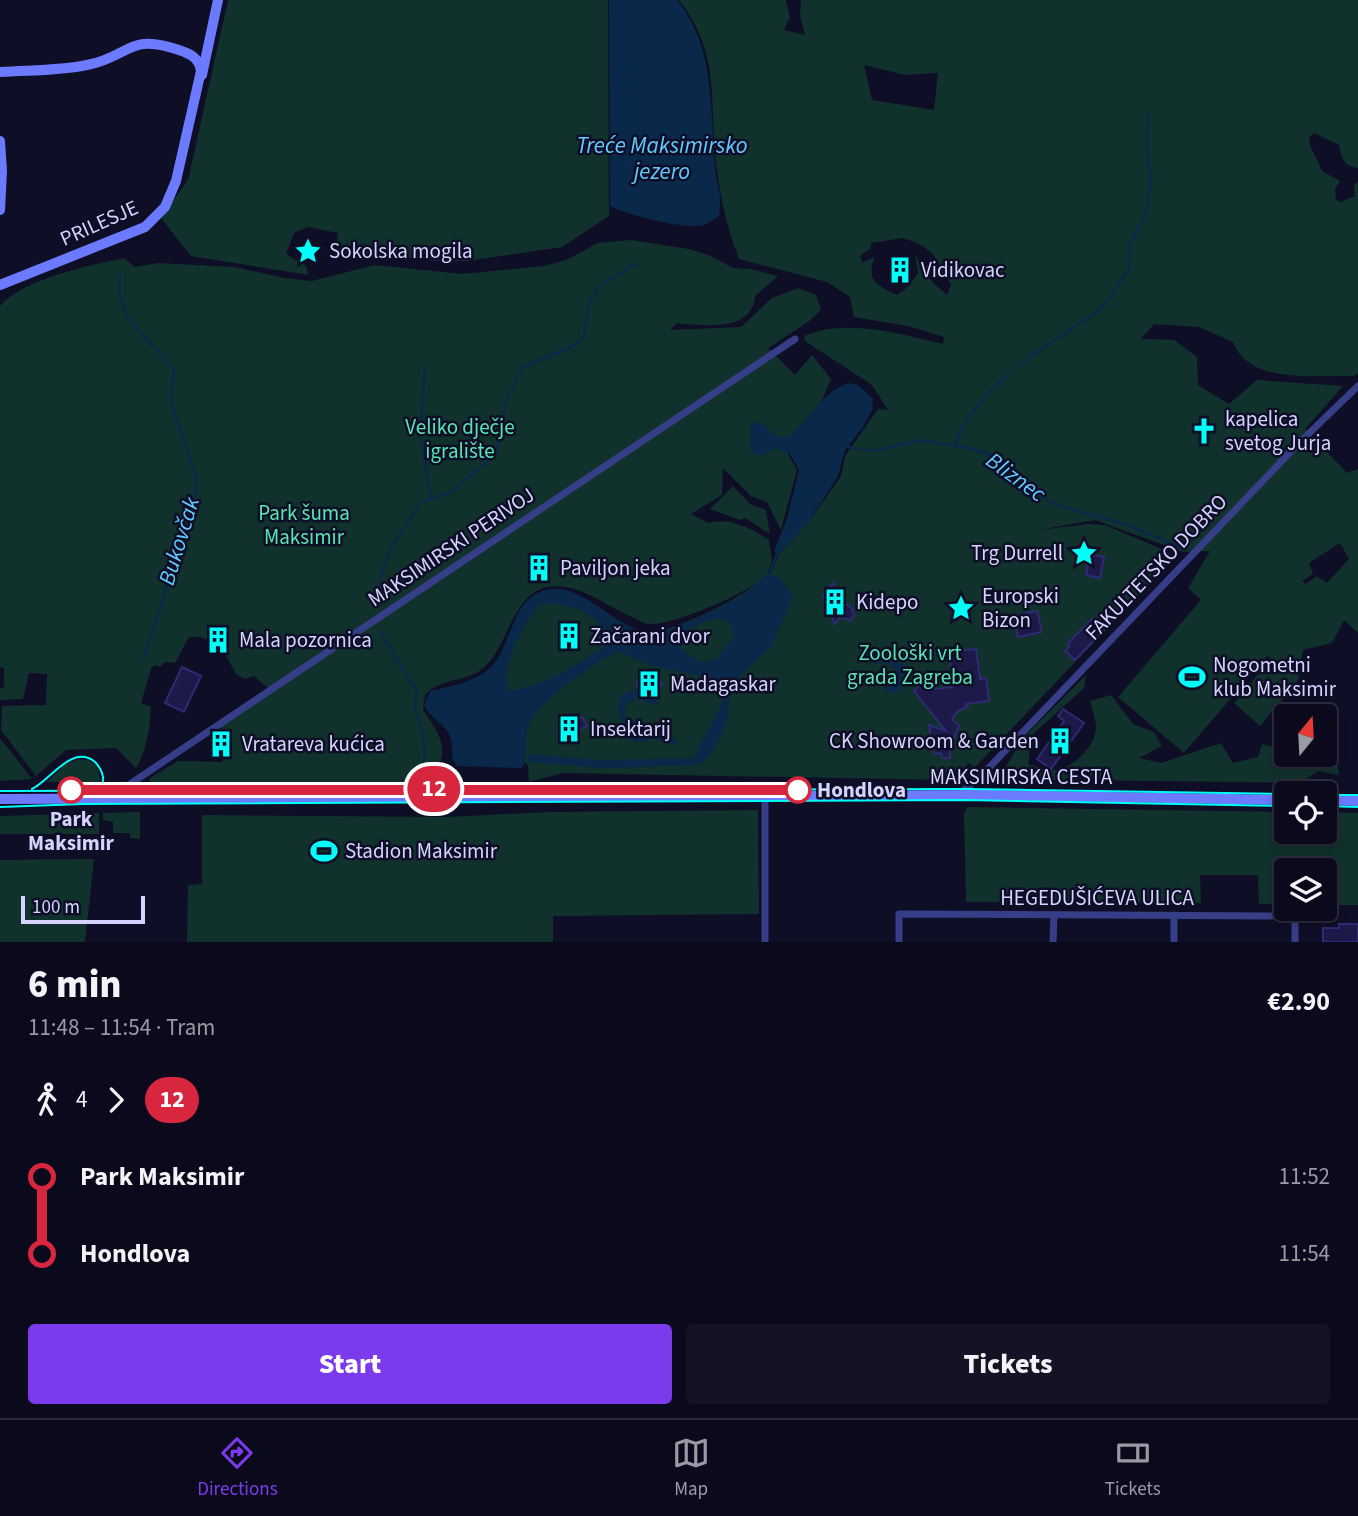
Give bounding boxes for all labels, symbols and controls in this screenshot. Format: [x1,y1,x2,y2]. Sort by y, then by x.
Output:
water label: Treće Maksimirsko jezero [576,129,748,188]
street label: PRILESJE [55,192,143,254]
place icon: Sokolska mogila [293,236,323,266]
place label: Sokolska mogila [329,236,473,266]
building icon: Vidikovac [885,255,915,285]
place label: Vidikovac [921,255,1005,285]
place label: kapelica svetog Jurja [1225,404,1331,458]
park label: Veliko dječje igralište [405,412,515,466]
church icon: kapelica svetog Jurja [1189,416,1219,446]
water label: Bliznec [979,444,1053,510]
street label: MAKSIMIRSKI PERIVOJ [362,480,540,614]
street label: FAKULTETSKO DOBRO [1078,487,1234,647]
water label: Bukovčak [150,492,208,589]
park label: Park šuma Maksimir [258,498,350,552]
place label: Trg Durrell [971,538,1063,568]
place icon: Trg Durrell [1069,538,1099,568]
building icon: Paviljon jeka [524,553,554,583]
place label: Paviljon jeka [560,553,671,583]
place label: Europski Bizon [982,581,1059,635]
building icon: Kidepo [820,587,850,617]
place label: Kidepo [856,587,918,617]
place icon: Europski Bizon [946,593,976,623]
building icon: Začarani dvor [554,621,584,651]
place label: Začarani dvor [590,621,711,651]
building icon: Mala pozornica [203,625,233,655]
place label: Mala pozornica [239,625,372,655]
park label: Zoološki vrt grada Zagreba [847,638,973,692]
place label: Nogometni klub Maksimir [1213,650,1337,704]
sports icon: Nogometni klub Maksimir [1177,662,1207,692]
building icon: Madagaskar [634,669,664,699]
place label: Madagaskar [670,669,776,699]
north arrow [1274,704,1337,766]
map controls [1274,704,1337,921]
building icon: Insektarij [554,714,584,744]
place label: Insektarij [590,714,671,744]
place label: CK Showroom & Garden [829,726,1039,756]
building icon: CK Showroom & Garden [1045,726,1075,756]
building icon: Vratareva kućica [206,729,236,759]
place label: Vratareva kućica [242,729,385,759]
street label: MAKSIMIRSKA CESTA [930,762,1113,792]
line badge: 12 [402,766,466,812]
text: 12 [421,771,447,806]
place label: Hondlova [817,775,906,805]
marker: Park Maksimir [58,777,84,803]
marker: Hondlova [785,777,811,803]
button: locate [1274,781,1337,844]
place label: Park Maksimir [28,804,115,858]
sports icon: Stadion Maksimir [309,836,339,866]
place label: Stadion Maksimir [345,836,498,866]
button: layers [1274,858,1337,921]
street label: HEGEDUŠIĆEVA ULICA [1000,883,1194,913]
scale bar [21,893,145,925]
text: 100 m [32,894,80,921]
text: 6 min [28,958,121,1012]
text: €2.90 [1267,983,1330,1020]
text: 11:48 – 11:54 · Tram [28,1011,215,1044]
icon: walk [28,1081,66,1119]
icon: forward [97,1081,135,1119]
text: 12 [159,1082,185,1117]
text: 4 [76,1083,87,1116]
text: Park Maksimir [80,1158,244,1195]
text: 11:52 [1279,1160,1330,1193]
text: Hondlova [80,1235,190,1272]
text: 11:54 [1279,1237,1330,1270]
button: Start [28,1324,672,1404]
button: Tickets [686,1324,1330,1404]
tab: Directions [197,1434,278,1503]
tab: Map [672,1434,710,1503]
tab: Tickets [1105,1434,1161,1503]

